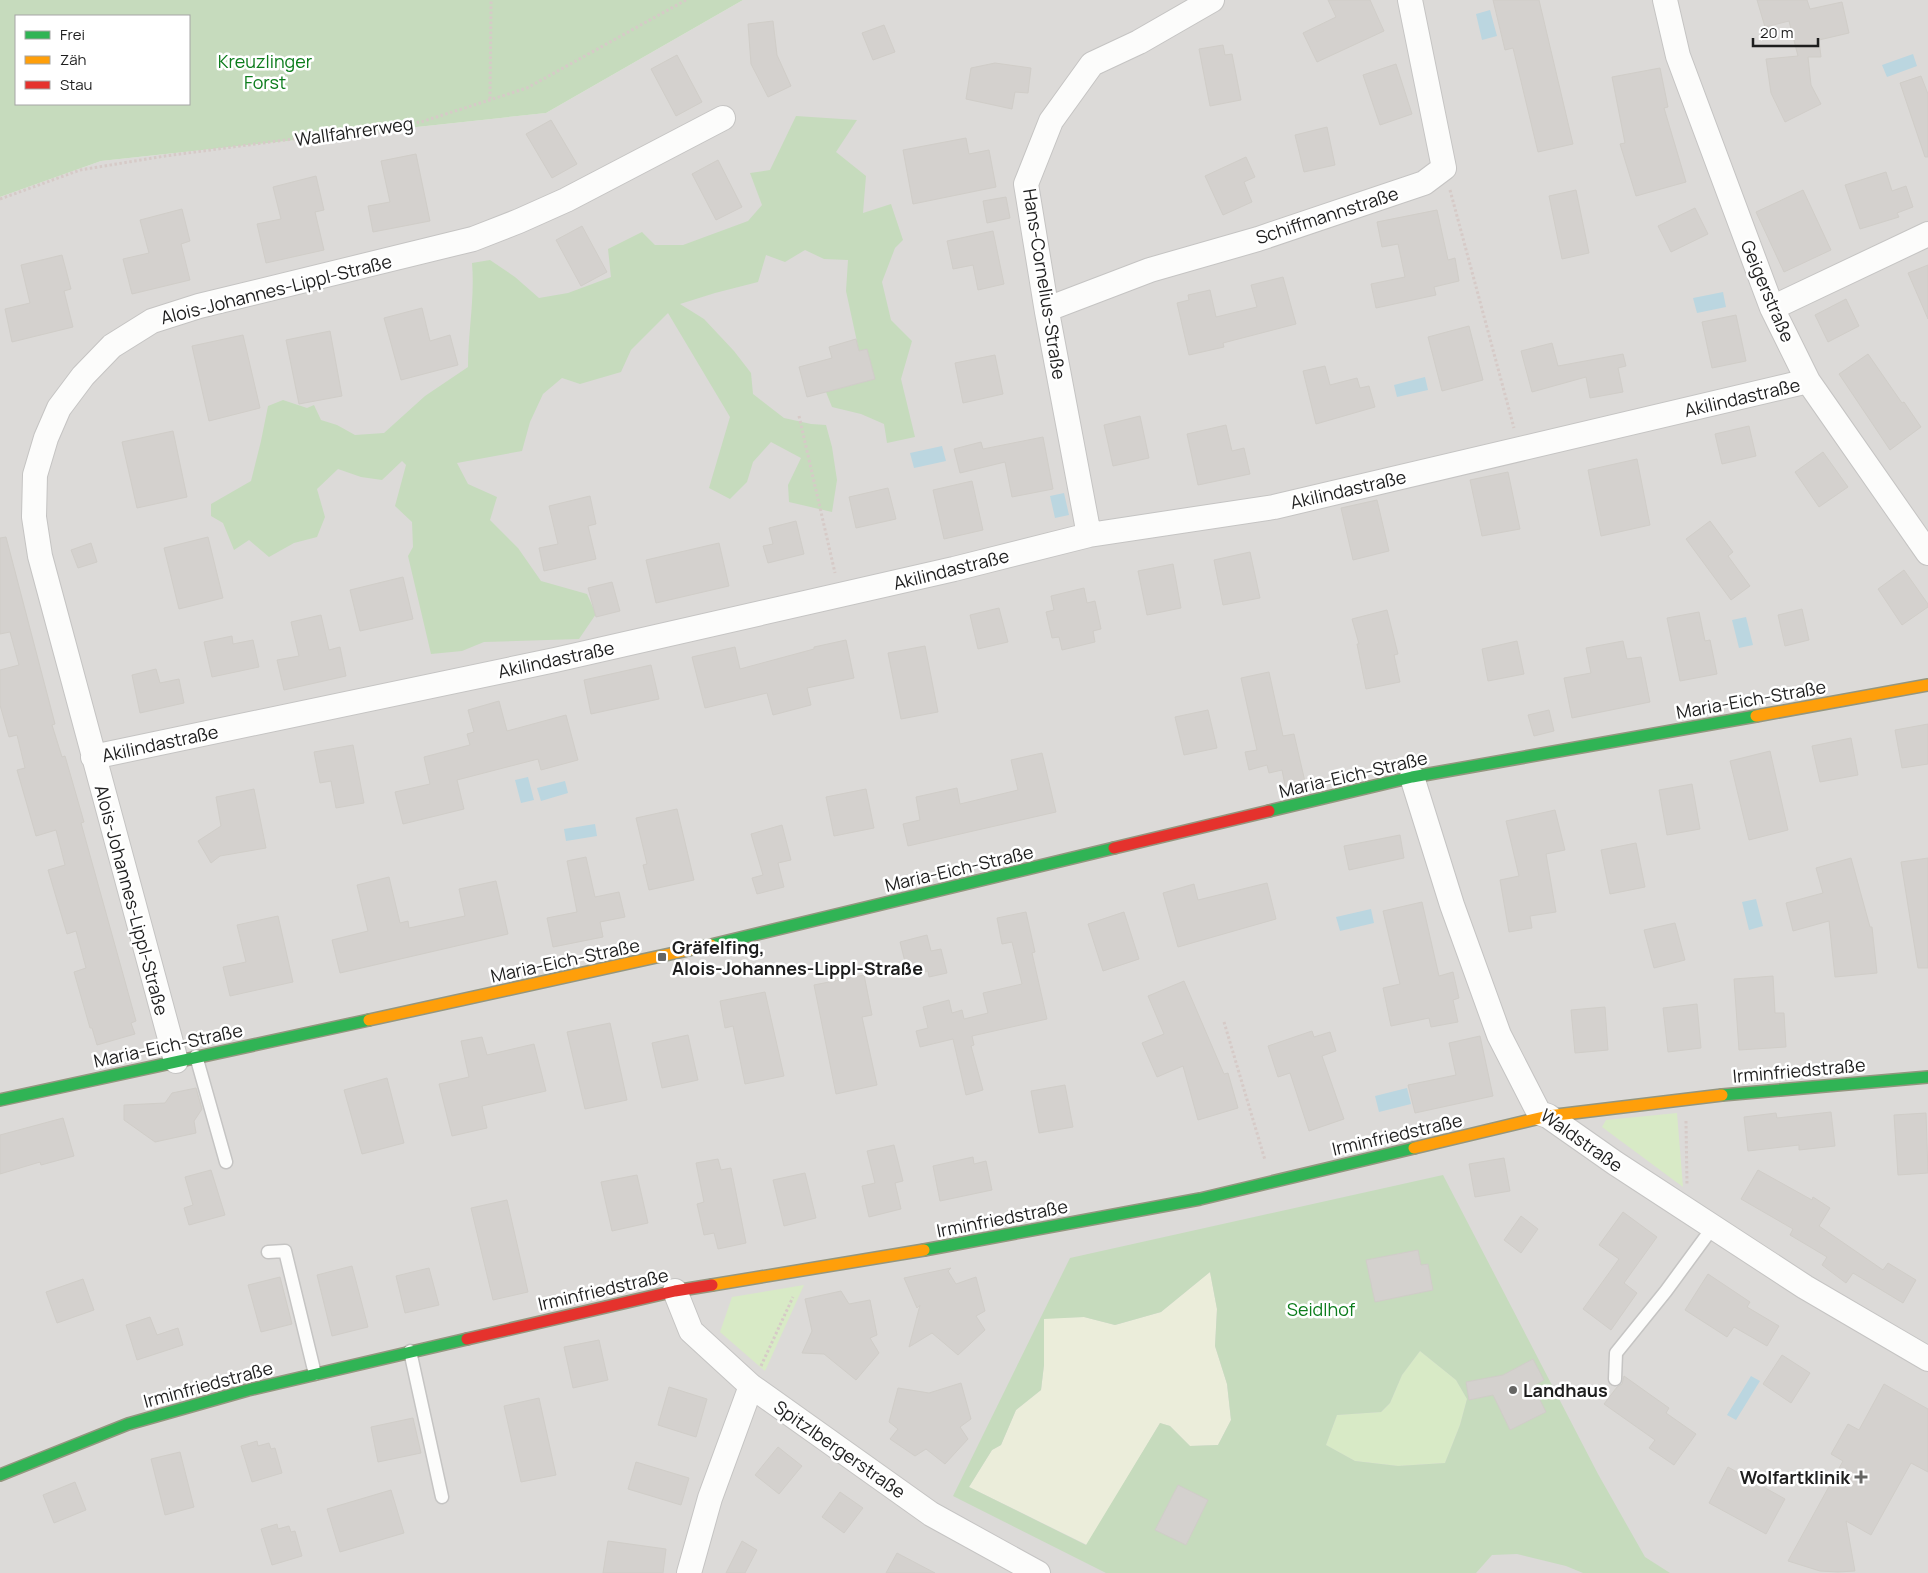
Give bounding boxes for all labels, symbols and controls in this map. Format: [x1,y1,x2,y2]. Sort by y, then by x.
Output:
legend [15,15,190,105]
scale bar [1753,15,1818,47]
text: 20 m [1760,22,1793,43]
text: Frei [60,24,85,45]
text: Zäh [60,49,87,70]
park label: Kreuzlinger Forst [218,49,313,94]
text: Stau [60,74,93,95]
street label: Wallfahrerweg [293,111,415,151]
street label: Schiffmannstraße [1253,181,1401,249]
street label: Hans-Cornelius-Straße [1018,187,1072,381]
street label: Geigerstraße [1736,236,1800,346]
street label: Alois-Johannes-Lippl-Straße [158,249,394,329]
street label: Akilindastraße [1682,372,1802,422]
street label: Akilindastraße [1288,464,1408,514]
street label: Akilindastraße [891,543,1011,595]
street label: Akilindastraße [496,635,616,683]
street label: Maria-Eich-Straße [1674,674,1828,724]
street label: Akilindastraße [100,719,220,767]
street label: Maria-Eich-Straße [1276,745,1430,803]
street label: Alois-Johannes-Lippl-Straße [90,782,174,1018]
street label: Maria-Eich-Straße [882,839,1036,897]
street label: Maria-Eich-Straße [488,932,642,988]
place label: Gräfelfing, Alois-Johannes-Lippl-Straße [672,935,923,980]
marker: Gräfelfing, Alois-Johannes-Lippl-Straße [656,951,668,963]
street label: Maria-Eich-Straße [91,1017,245,1073]
street label: Irminfriedstraße [1732,1052,1866,1088]
street label: Waldstraße [1536,1103,1628,1177]
street label: Irminfriedstraße [1329,1107,1465,1161]
street label: Irminfriedstraße [934,1194,1070,1242]
street label: Irminfriedstraße [535,1262,671,1316]
park label: Seidlhof [1287,1297,1356,1321]
street label: Irminfriedstraße [141,1355,275,1413]
place label: Landhaus [1523,1378,1608,1402]
marker: Landhaus [1507,1384,1519,1396]
street label: Spitzlbergerstraße [769,1395,911,1503]
place label: Wolfartklinik [1740,1465,1851,1489]
marker: Wolfartklinik [1854,1470,1868,1484]

